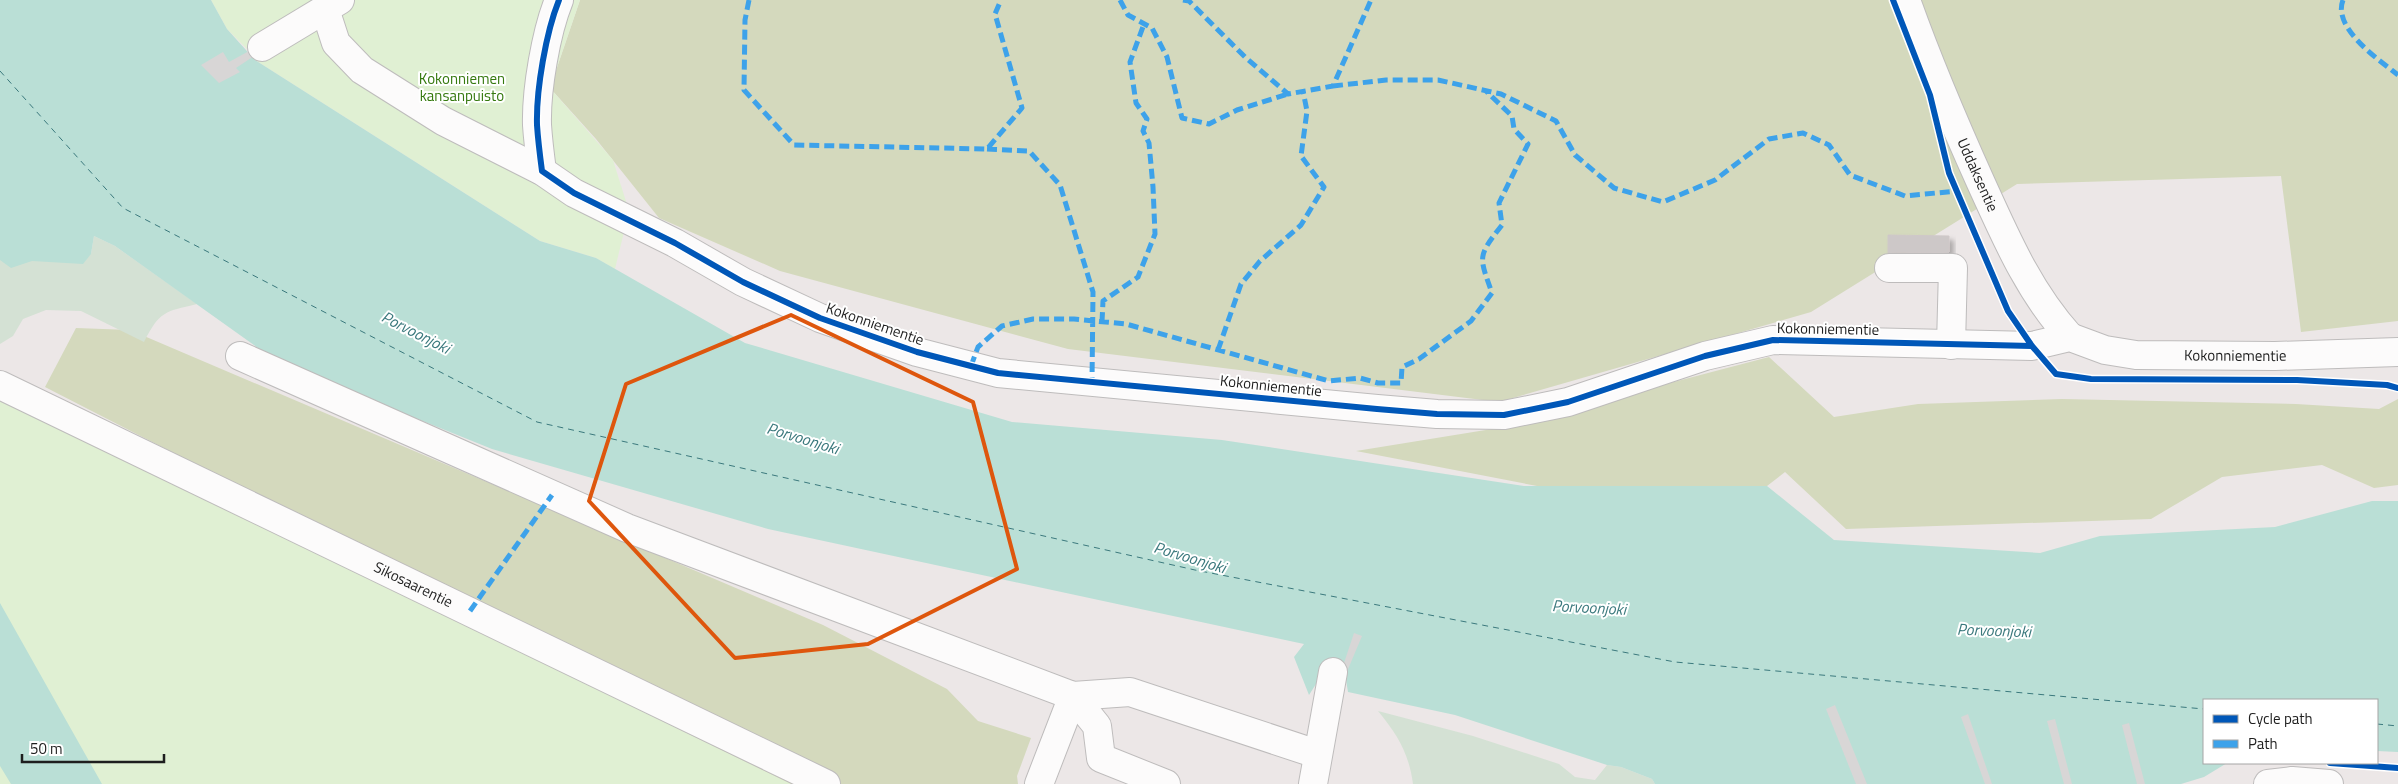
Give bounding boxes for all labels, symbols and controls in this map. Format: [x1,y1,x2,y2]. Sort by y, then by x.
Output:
park label: Kokonniemen kansanpuisto [419,67,505,107]
street label: Uddaksentie [1951,134,2005,216]
street label: Kokonniementie [823,296,927,351]
water label: Porvoonjoki [378,304,456,360]
street label: Kokonniementie [1777,316,1879,341]
street label: Kokonniementie [2184,343,2287,367]
street label: Kokonniementie [1219,369,1323,402]
water label: Porvoonjoki [764,416,844,461]
water label: Porvoonjoki [1151,535,1231,580]
street label: Sikosaarentie [370,555,457,613]
water label: Porvoonjoki [1551,593,1628,621]
water label: Porvoonjoki [1957,617,2033,643]
legend [2203,699,2378,764]
text: Cycle path [2248,707,2313,730]
scale bar [22,732,165,764]
text: Path [2248,732,2278,755]
text: 50 m [30,737,63,760]

